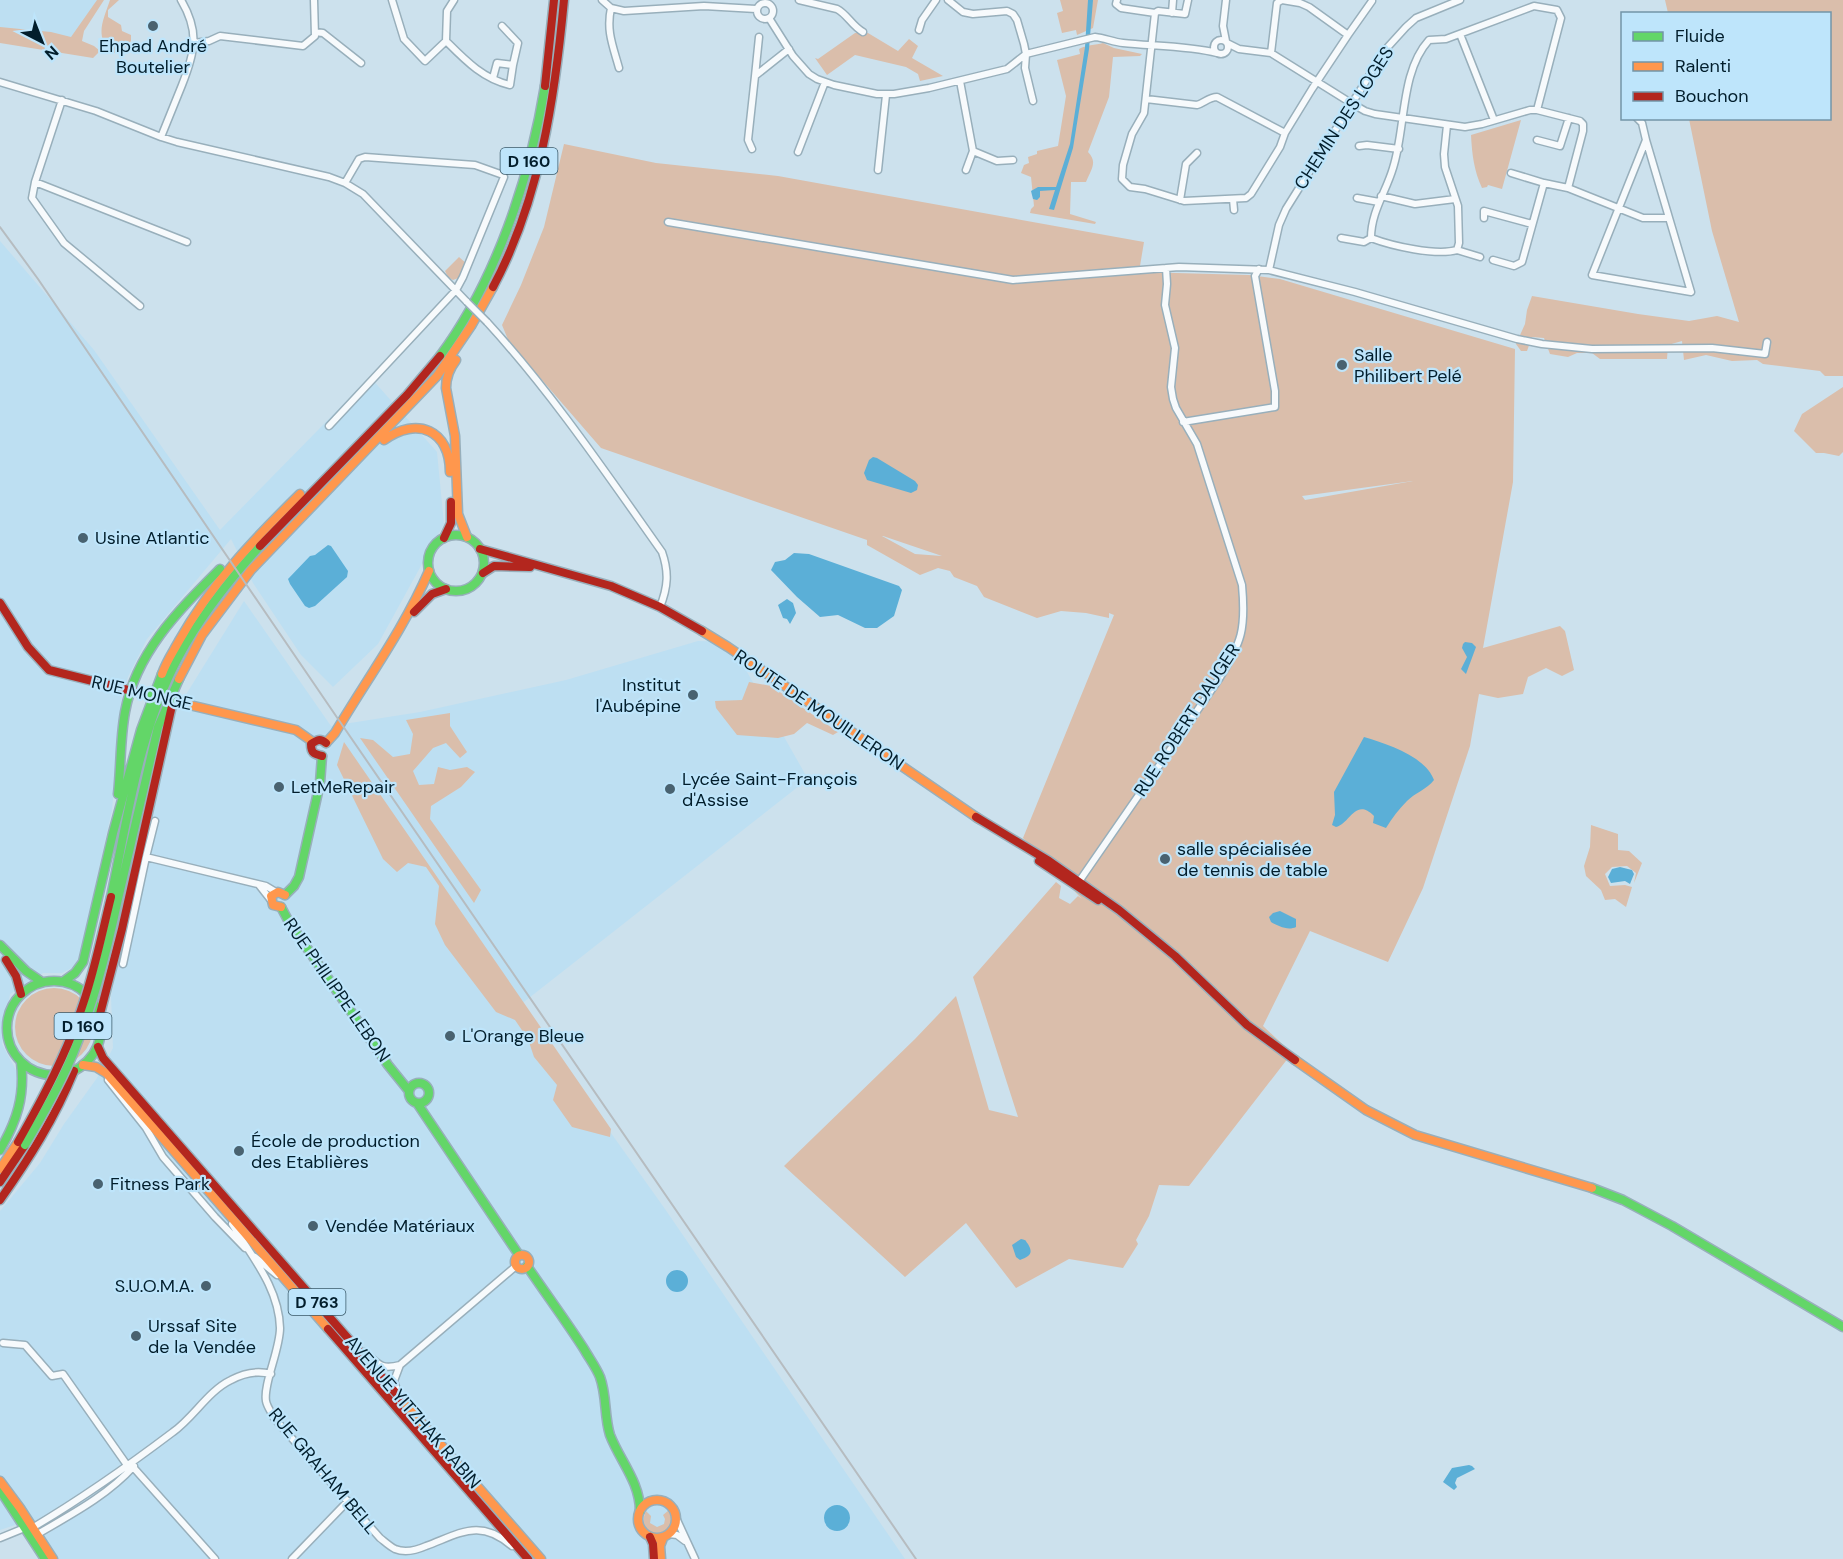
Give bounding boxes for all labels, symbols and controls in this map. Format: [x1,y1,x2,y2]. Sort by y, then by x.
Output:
north arrow [12,12,72,72]
legend [1621,12,1831,120]
marker: Ehpad André Boutelier [146,19,160,33]
text: Fluide [1675,24,1725,48]
place label: Ehpad André Boutelier [99,34,207,79]
text: N [40,41,63,64]
street label: CHEMIN DES LOGES [1289,42,1399,194]
text: Ralenti [1675,54,1731,78]
text: Bouchon [1675,84,1749,108]
road number: D 160 [500,148,558,174]
place label: Salle Philibert Pelé [1354,343,1462,388]
marker: Salle Philibert Pelé [1335,358,1349,372]
place label: Usine Atlantic [95,526,210,550]
marker: Usine Atlantic [76,531,90,545]
street label: RUE ROBERT DAUGER [1129,639,1245,801]
street label: ROUTE DE MOUILLERON [729,644,909,776]
street label: RUE MONGE [89,670,195,716]
place label: Institut l'Aubépine [596,673,681,718]
marker: Institut l'Aubépine [686,688,700,702]
place label: Lycée Saint-François d'Assise [682,767,858,812]
place label: LetMeRepair [291,775,395,799]
marker: LetMeRepair [272,780,286,794]
marker: Lycée Saint-François d'Assise [663,782,677,796]
place label: salle spécialisée de tennis de table [1177,837,1328,882]
marker: salle spécialisée de tennis de table [1158,852,1172,866]
street label: RUE PHILIPPE LEBON [278,913,396,1067]
road number: D 160 [54,1013,112,1039]
place label: L'Orange Bleue [462,1024,584,1048]
marker: L'Orange Bleue [443,1029,457,1043]
place label: École de production des Etablières [251,1129,420,1174]
marker: École de production des Etablières [232,1144,246,1158]
place label: Fitness Park [110,1172,210,1196]
marker: Fitness Park [91,1177,105,1191]
place label: Vendée Matériaux [325,1214,475,1238]
marker: Vendée Matériaux [306,1219,320,1233]
place label: S.U.O.M.A. [115,1274,194,1298]
marker: S.U.O.M.A. [199,1279,213,1293]
road number: D 763 [288,1289,346,1315]
place label: Urssaf Site de la Vendée [148,1314,256,1359]
marker: Urssaf Site de la Vendée [129,1329,143,1343]
street label: AVENUE YITZHAK RABIN [340,1330,486,1494]
street label: RUE GRAHAM BELL [263,1403,383,1539]

